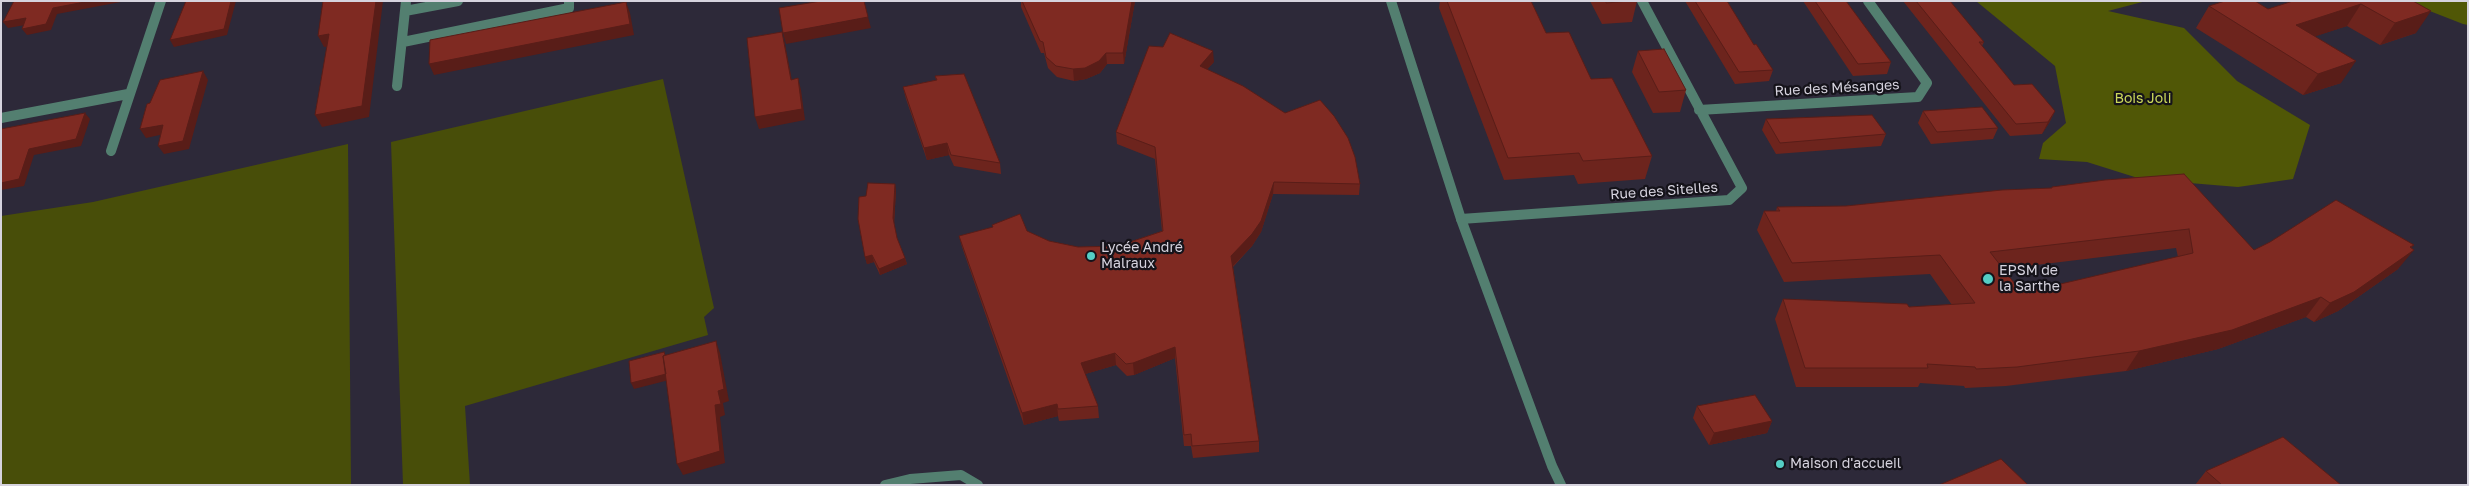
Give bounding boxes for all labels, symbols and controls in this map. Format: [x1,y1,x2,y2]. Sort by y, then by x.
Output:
street label: Rue des Mésanges [1774,76,1900,100]
park label: Bois Joli [2115,91,2171,107]
street label: Rue des Sitelles [1610,179,1718,203]
place label: Lycée André Malraux [1101,240,1183,272]
marker: Lycée André Malraux [1085,250,1097,262]
place label: EPSM de la Sarthe [1999,263,2060,296]
marker: EPSM de la Sarthe [1981,272,1995,286]
place label: Maison d'accueil [1790,456,1901,472]
marker: Maison d'accueil [1774,458,1786,470]

